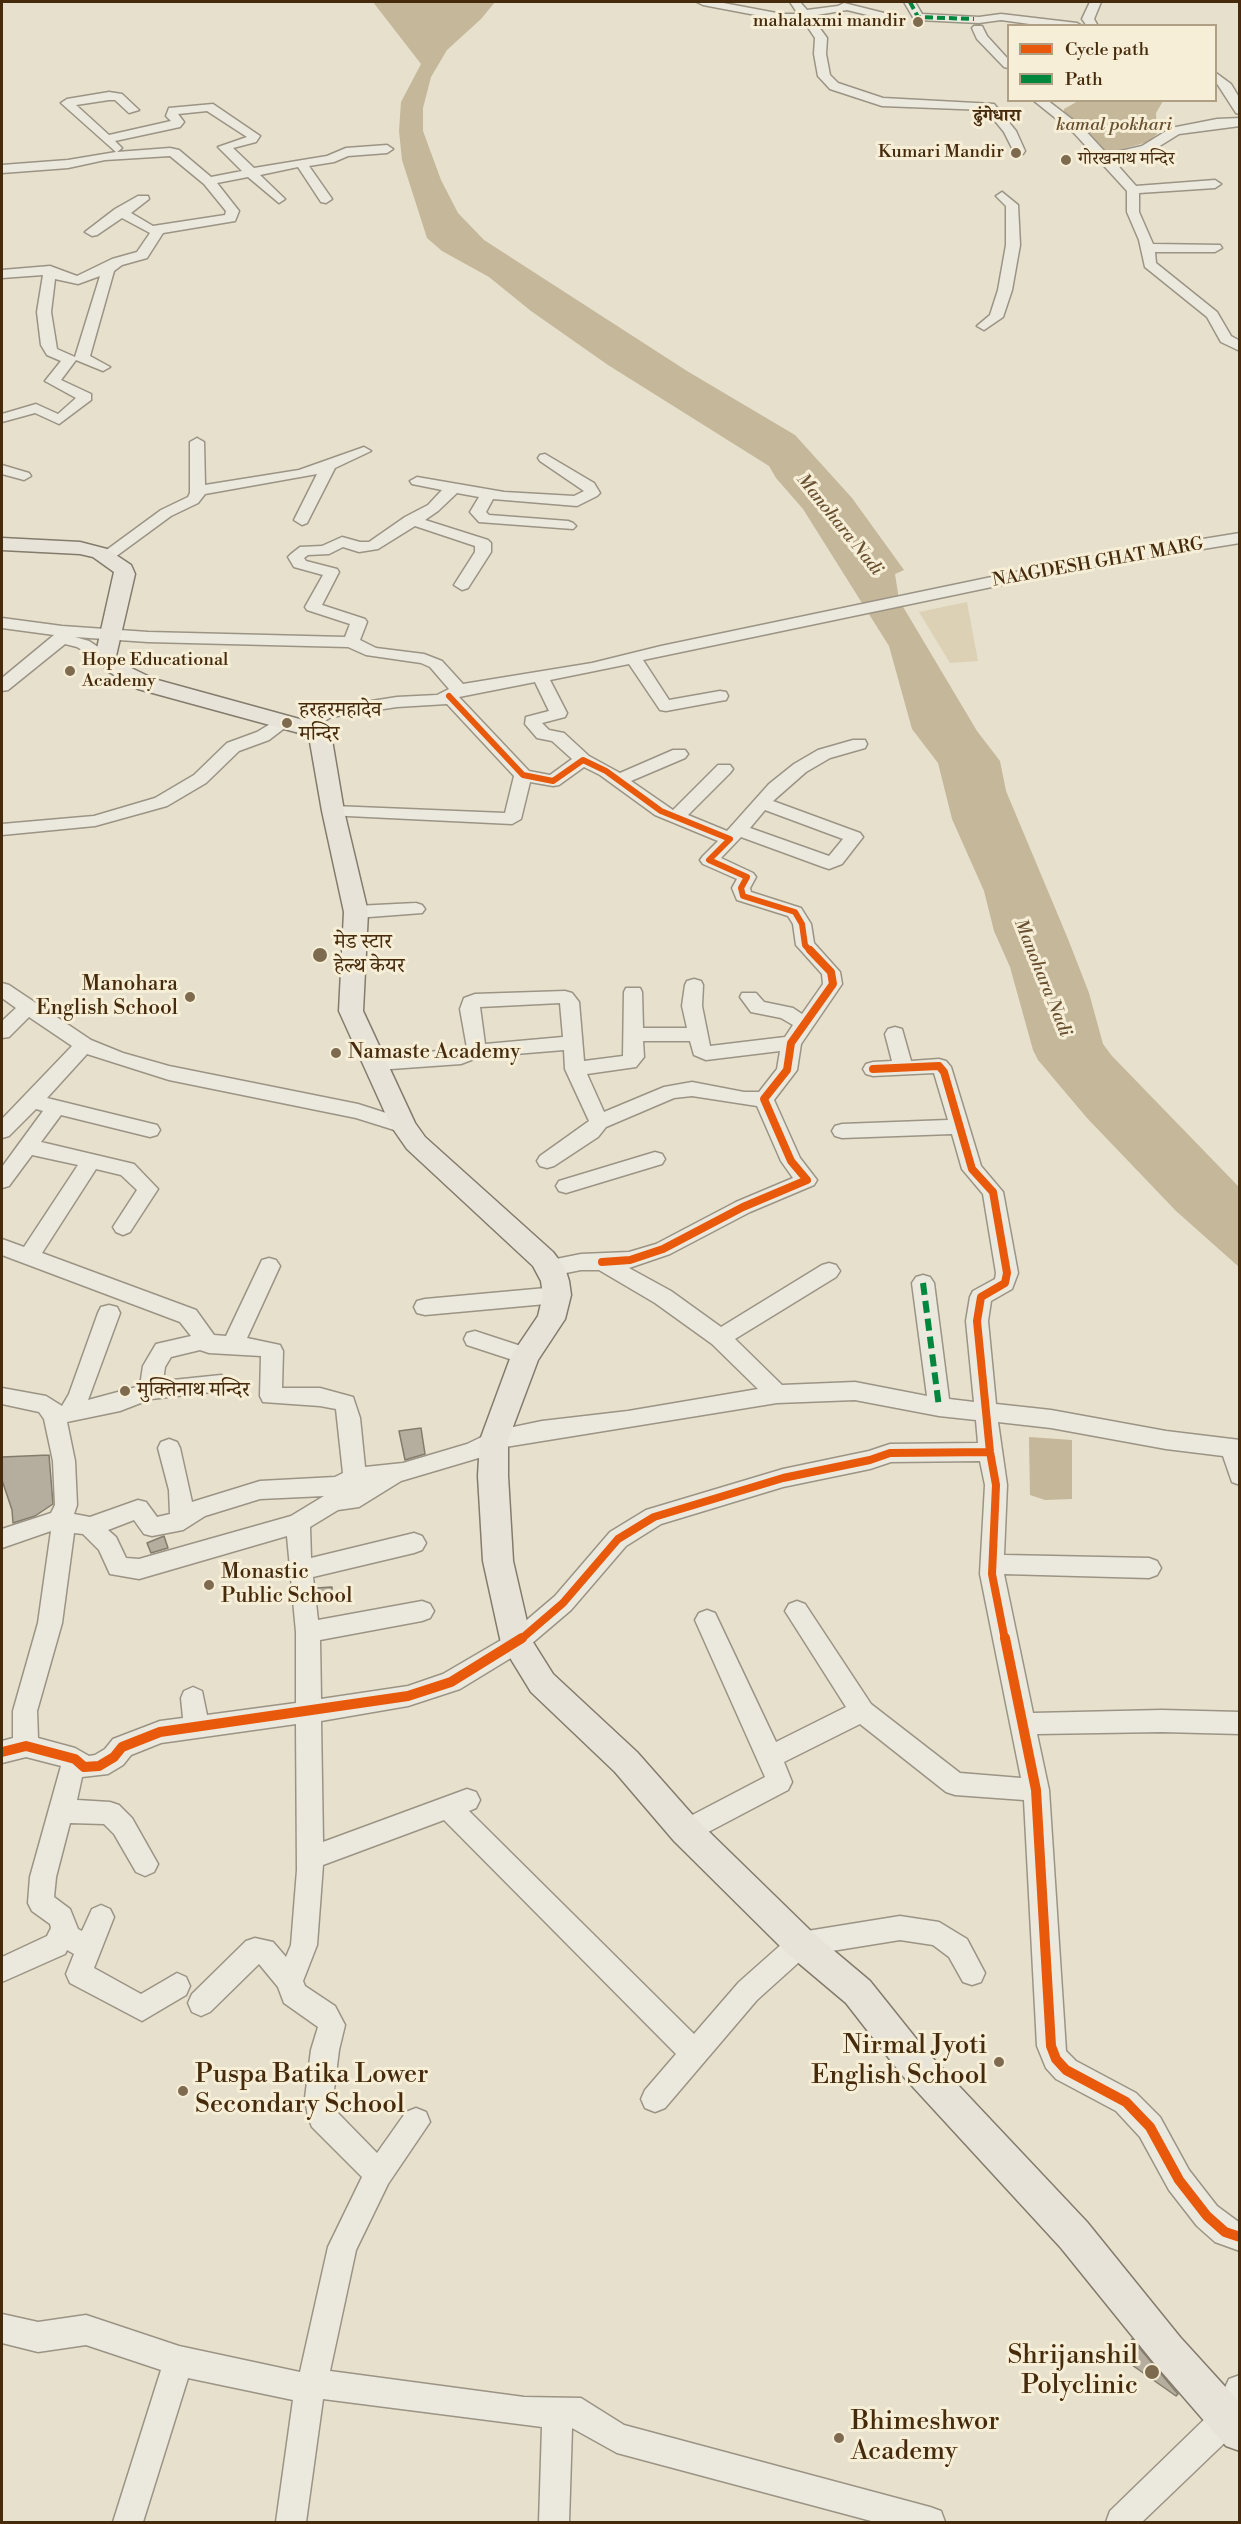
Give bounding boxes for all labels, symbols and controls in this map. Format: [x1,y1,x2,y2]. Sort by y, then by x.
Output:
place label: mahalaxmi mandir [753,11,906,33]
marker: mahalaxmi mandir [911,15,925,29]
legend [1007,24,1217,102]
text: Cycle path [1065,38,1149,61]
text: Path [1065,68,1103,91]
district label: ढुंगेधारा [973,106,1021,128]
water label: kamal pokhari [1056,115,1172,137]
place label: Kumari Mandir [878,142,1004,164]
marker: Kumari Mandir [1009,146,1023,160]
place label: गोरखनाथ मन्दिर [1078,149,1174,171]
marker: गोरखनाथ मन्दिर [1059,153,1073,167]
water label: Manohara Nadi [791,470,887,580]
street label: NAAGDESH GHAT MARG [991,534,1205,592]
place label: Hope Educational Academy [82,650,228,692]
marker: Hope Educational Academy [63,664,77,678]
place label: हरहरमहादेव मन्दिर [299,698,382,748]
marker: हरहरमहादेव मन्दिर [280,716,294,730]
water label: Manohara Nadi [1009,916,1075,1040]
place label: मेड स्टार हेल्थ केयर [334,930,405,980]
marker: मेड स्टार हेल्थ केयर [311,946,329,964]
place label: Manohara English School [36,972,178,1022]
marker: Manohara English School [183,990,197,1004]
place label: Namaste Academy [348,1040,521,1066]
marker: Namaste Academy [329,1046,343,1060]
place label: मुक्तिनाथ मन्दिर [137,1378,250,1404]
marker: मुक्तिनाथ मन्दिर [118,1384,132,1398]
place label: Monastic Public School [221,1560,352,1610]
marker: Monastic Public School [202,1578,216,1592]
place label: Nirmal Jyoti English School [811,2031,987,2092]
marker: Nirmal Jyoti English School [992,2055,1006,2069]
place label: Puspa Batika Lower Secondary School [195,2060,428,2122]
marker: Puspa Batika Lower Secondary School [176,2084,190,2098]
place label: Shrijanshil Polyclinic [1007,2341,1138,2402]
marker: Shrijanshil Polyclinic [1143,2363,1161,2381]
place label: Bhimeshwor Academy [851,2407,1000,2468]
marker: Bhimeshwor Academy [832,2431,846,2445]

